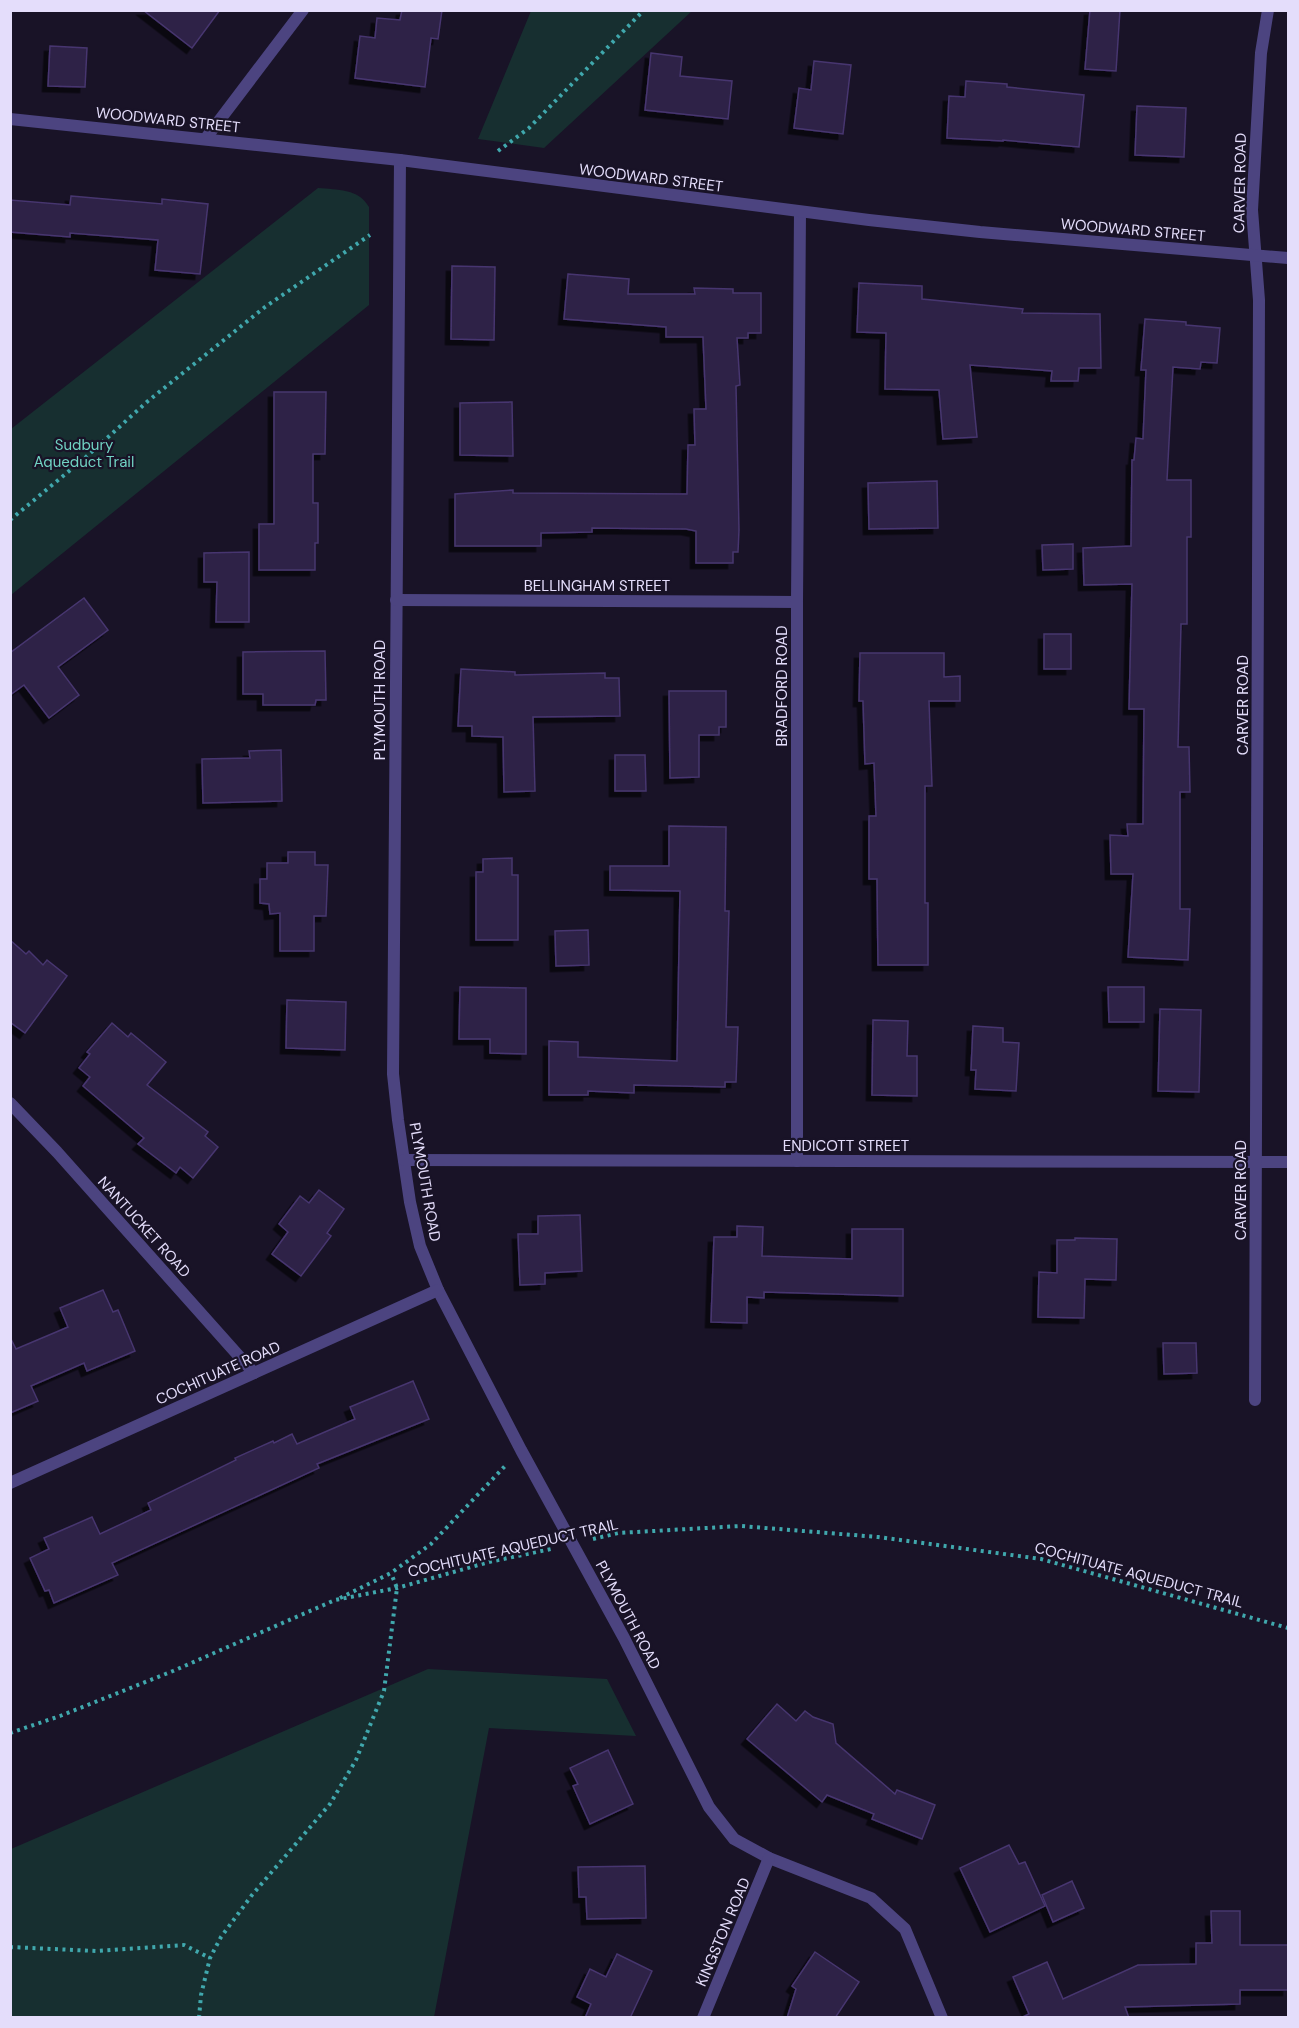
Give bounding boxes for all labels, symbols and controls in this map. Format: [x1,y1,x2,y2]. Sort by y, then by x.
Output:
street label: WOODWARD STREET [95,102,241,138]
street label: CARVER ROAD [1229,133,1251,233]
street label: WOODWARD STREET [578,159,724,197]
street label: WOODWARD STREET [1060,214,1206,246]
park label: Sudbury Aqueduct Trail [34,435,134,472]
street label: BELLINGHAM STREET [524,576,670,596]
street label: BRADFORD ROAD [772,625,792,747]
street label: PLYMOUTH ROAD [370,640,390,760]
street label: CARVER ROAD [1233,655,1253,755]
street label: PLYMOUTH ROAD [405,1121,445,1243]
street label: ENDICOTT STREET [783,1136,909,1156]
street label: CARVER ROAD [1231,1140,1251,1240]
street label: NANTUCKET ROAD [93,1172,195,1282]
street label: COCHITUATE ROAD [153,1337,283,1409]
street label: COCHITUATE AQUEDUCT TRAIL [406,1514,620,1582]
street label: COCHITUATE AQUEDUCT TRAIL [1032,1537,1246,1613]
street label: PLYMOUTH ROAD [591,1557,665,1673]
street label: KINGSTON ROAD [691,1875,755,1989]

